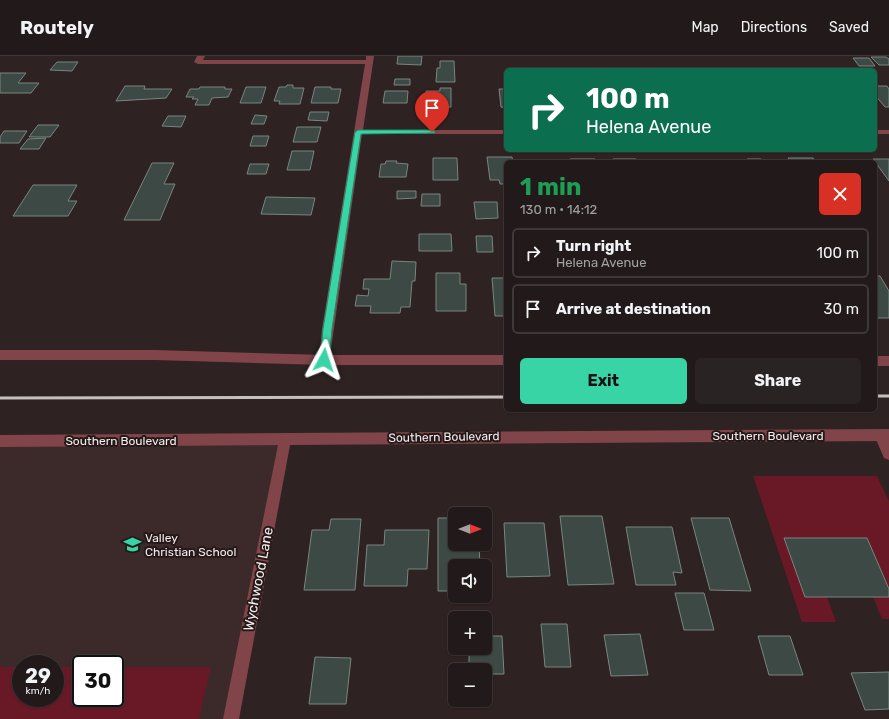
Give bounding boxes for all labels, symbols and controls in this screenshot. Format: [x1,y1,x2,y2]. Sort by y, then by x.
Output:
text: Routely [20,16,94,39]
text: Map [692,19,719,36]
text: Directions [741,19,807,36]
text: Saved [829,19,869,36]
text: 100 m [586,82,670,115]
icon: right [520,84,572,136]
pin [415,91,449,132]
icon: arrive [421,97,443,119]
text: Helena Avenue [586,116,711,138]
text: 1 min [520,173,581,201]
button: close [819,173,861,215]
text: 130 m · 14:12 [520,202,597,217]
text: Turn right [556,237,631,255]
icon: right [522,242,544,264]
text: 100 m [817,244,859,262]
text: Helena Avenue [556,255,646,270]
icon: arrive [522,298,544,320]
text: Arrive at destination [556,300,711,318]
text: 30 m [823,300,859,318]
position arrow [303,339,345,381]
button: Exit [520,358,687,404]
button: Share [695,358,861,404]
street label: Southern Boulevard [388,429,500,445]
street label: Southern Boulevard [712,429,824,443]
street label: Southern Boulevard [65,434,177,448]
north arrow [448,507,492,551]
map controls [448,507,492,707]
street label: Wychwood Lane [240,525,277,633]
place label: Valley Christian School [145,531,236,559]
school or university icon: Valley Christian School [122,535,142,555]
button: sound [448,559,492,603]
button: + [448,611,492,655]
speed limit sign: 30 [72,655,124,707]
button: − [448,663,492,707]
text: 29 [25,664,51,688]
text: km/h [26,685,50,697]

